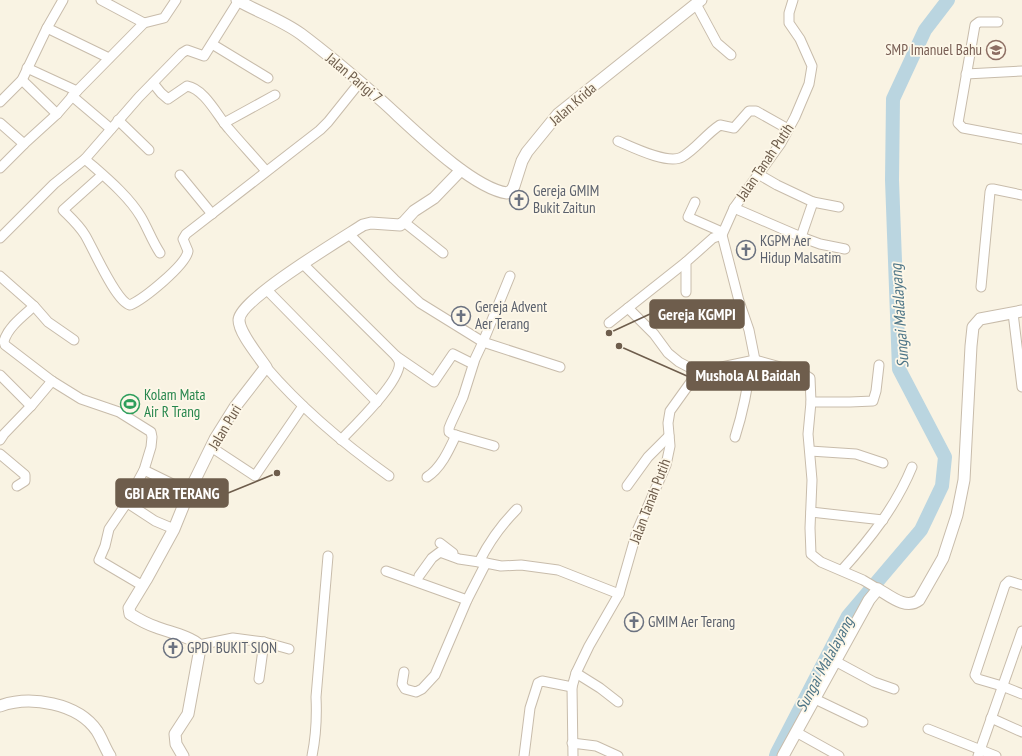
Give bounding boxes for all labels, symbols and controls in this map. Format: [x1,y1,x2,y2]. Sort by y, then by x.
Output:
school or university icon: SMP Imanuel Bahu [985,39,1007,61]
place label: SMP Imanuel Bahu [885,40,982,59]
street label: Jalan Parigi 7 [321,48,387,107]
street label: Jalan Krida [545,78,600,130]
street label: Jalan Tanah Putih [731,119,797,205]
place label: Gereja GMIM Bukit Zaitun [533,181,599,217]
church icon: Gereja GMIM Bukit Zaitun [508,189,530,211]
place label: KGPM Aer Hidup Malsatim [760,231,841,267]
church icon: KGPM Aer Hidup Malsatim [735,239,757,261]
water label: Sungai Malalayang [885,262,913,369]
place label: Gereja Advent Aer Terang [475,297,547,333]
callout: Gereja KGMPI [650,300,744,328]
text: Gereja KGMPI [658,304,736,324]
church icon: Gereja Advent Aer Terang [450,305,472,327]
callout: Mushola Al Baidah [687,362,809,390]
text: Mushola Al Baidah [695,365,801,385]
place label: Kolam Mata Air R Trang [144,385,205,421]
sports icon: Kolam Mata Air R Trang [119,393,141,415]
street label: Jalan Puri [203,401,245,454]
street label: Jalan Tanah Putih [624,456,674,547]
callout: GBI AER TERANG [116,479,228,507]
text: GBI AER TERANG [125,483,219,503]
church icon: GMIM Aer Terang [623,611,645,633]
place label: GMIM Aer Terang [648,612,735,631]
water label: Sungai Malalayang [791,612,858,715]
church icon: GPDI BUKIT SION [162,637,184,659]
place label: GPDI BUKIT SION [187,638,277,657]

